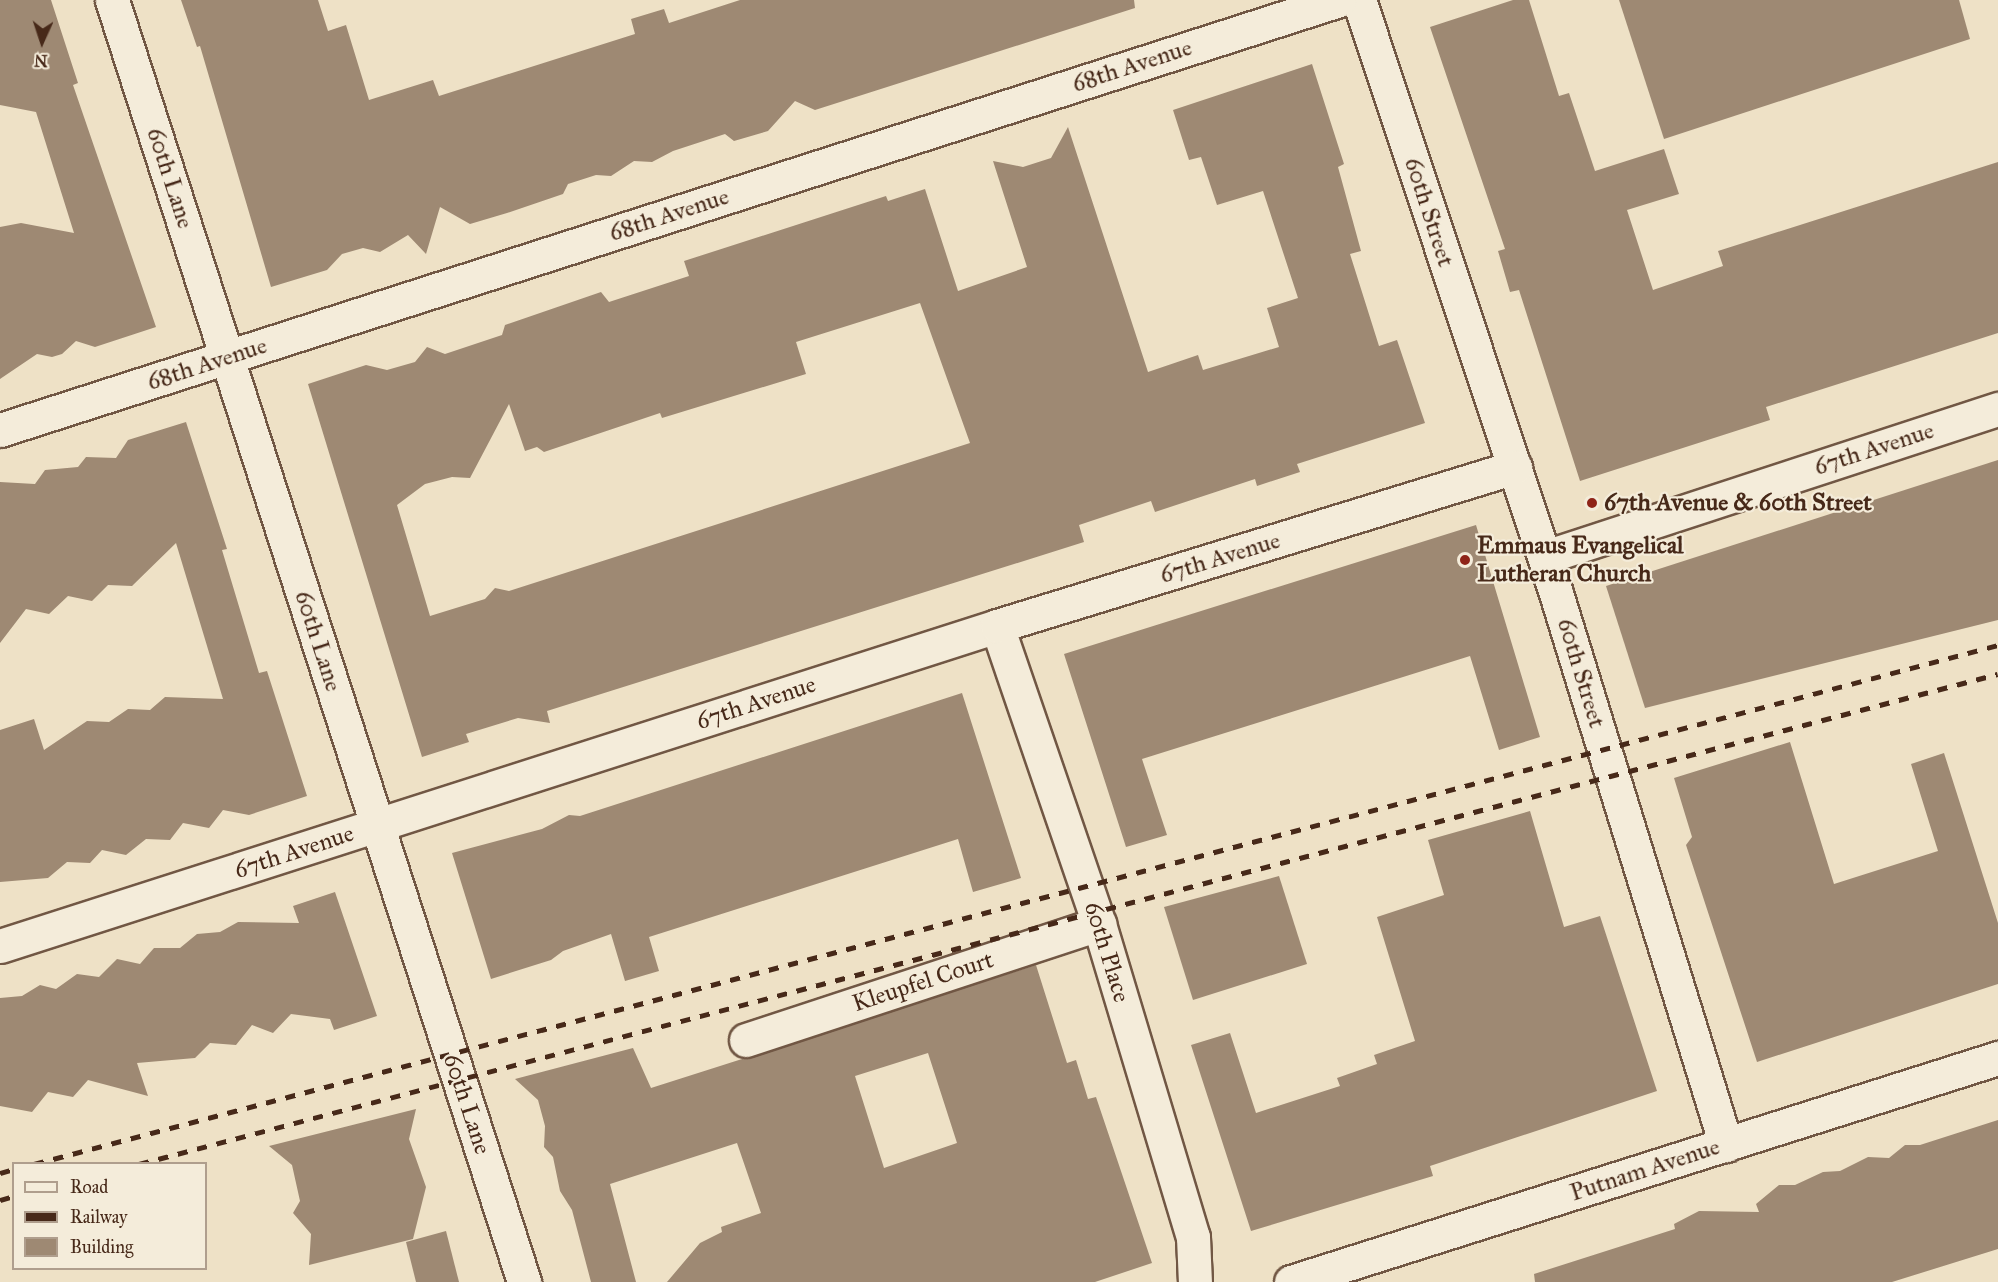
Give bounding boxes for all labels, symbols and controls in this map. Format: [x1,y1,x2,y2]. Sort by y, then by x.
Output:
north arrow [12,12,72,72]
street label: 68th Avenue [1069,33,1195,99]
text: N [34,51,48,70]
street label: 60th Lane [140,124,200,232]
street label: 60th Street [1398,154,1460,270]
street label: 68th Avenue [606,182,732,248]
street label: 68th Avenue [144,331,270,397]
street label: 67th Avenue [1811,416,1937,482]
place label: 67th Avenue & 60th Street [1604,489,1872,517]
marker: 67th Avenue & 60th Street [1585,496,1599,510]
street label: 67th Avenue [1156,526,1284,590]
place label: Emmaus Evangelical Lutheran Church [1477,532,1684,588]
marker: Emmaus Evangelical Lutheran Church [1458,553,1472,567]
street label: 60th Lane [288,587,348,695]
street label: 60th Street [1551,615,1611,731]
street label: 67th Avenue [693,670,819,736]
street label: 67th Avenue [231,819,357,885]
street label: 60th Place [1078,898,1136,1006]
street label: Kleupfel Court [849,946,997,1018]
street label: 60th Lane [437,1050,497,1158]
street label: Putnam Avenue [1567,1132,1723,1208]
legend [12,1162,207,1270]
text: Road [70,1176,108,1198]
text: Railway [70,1206,127,1228]
text: Building [70,1236,133,1258]

